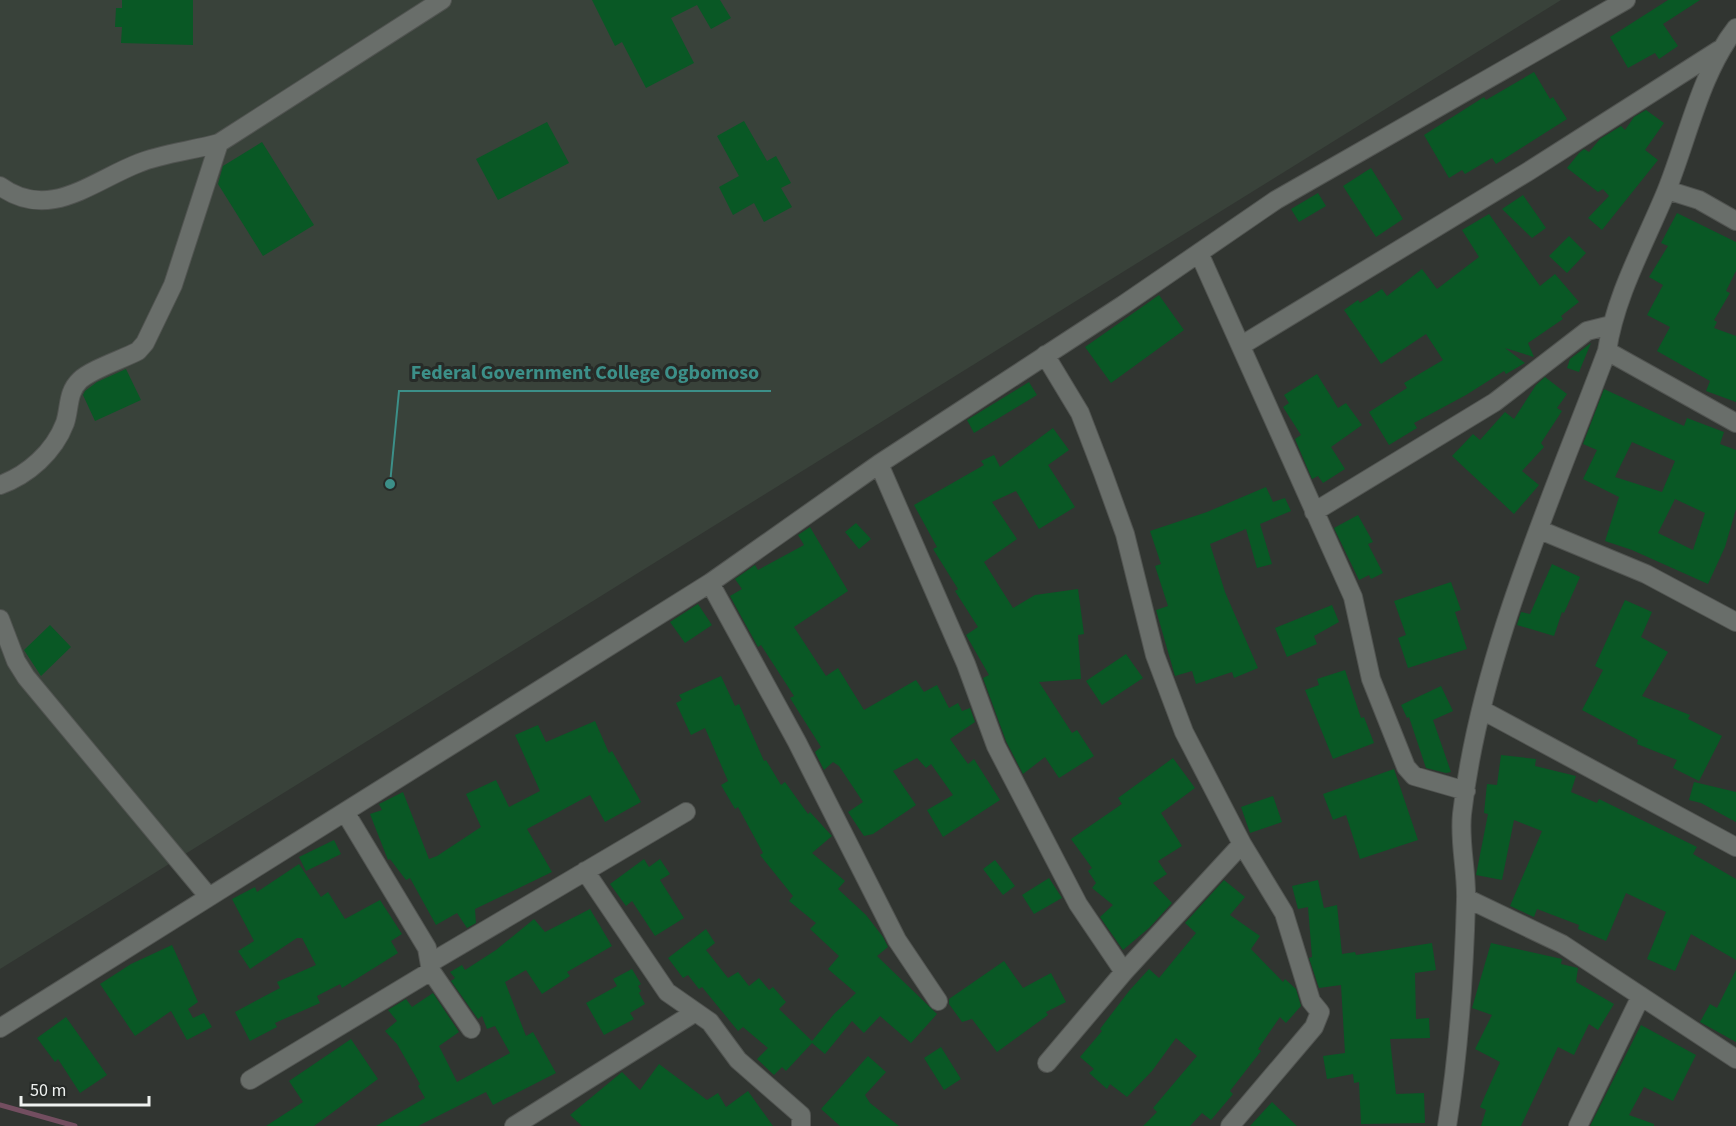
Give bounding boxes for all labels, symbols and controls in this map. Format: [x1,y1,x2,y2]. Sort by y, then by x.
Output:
callout: Federal Government College Ogbomoso [399,353,771,391]
text: Federal Government College Ogbomoso [411,359,759,387]
scale bar [21,1069,148,1107]
text: 50 m [30,1078,66,1103]

